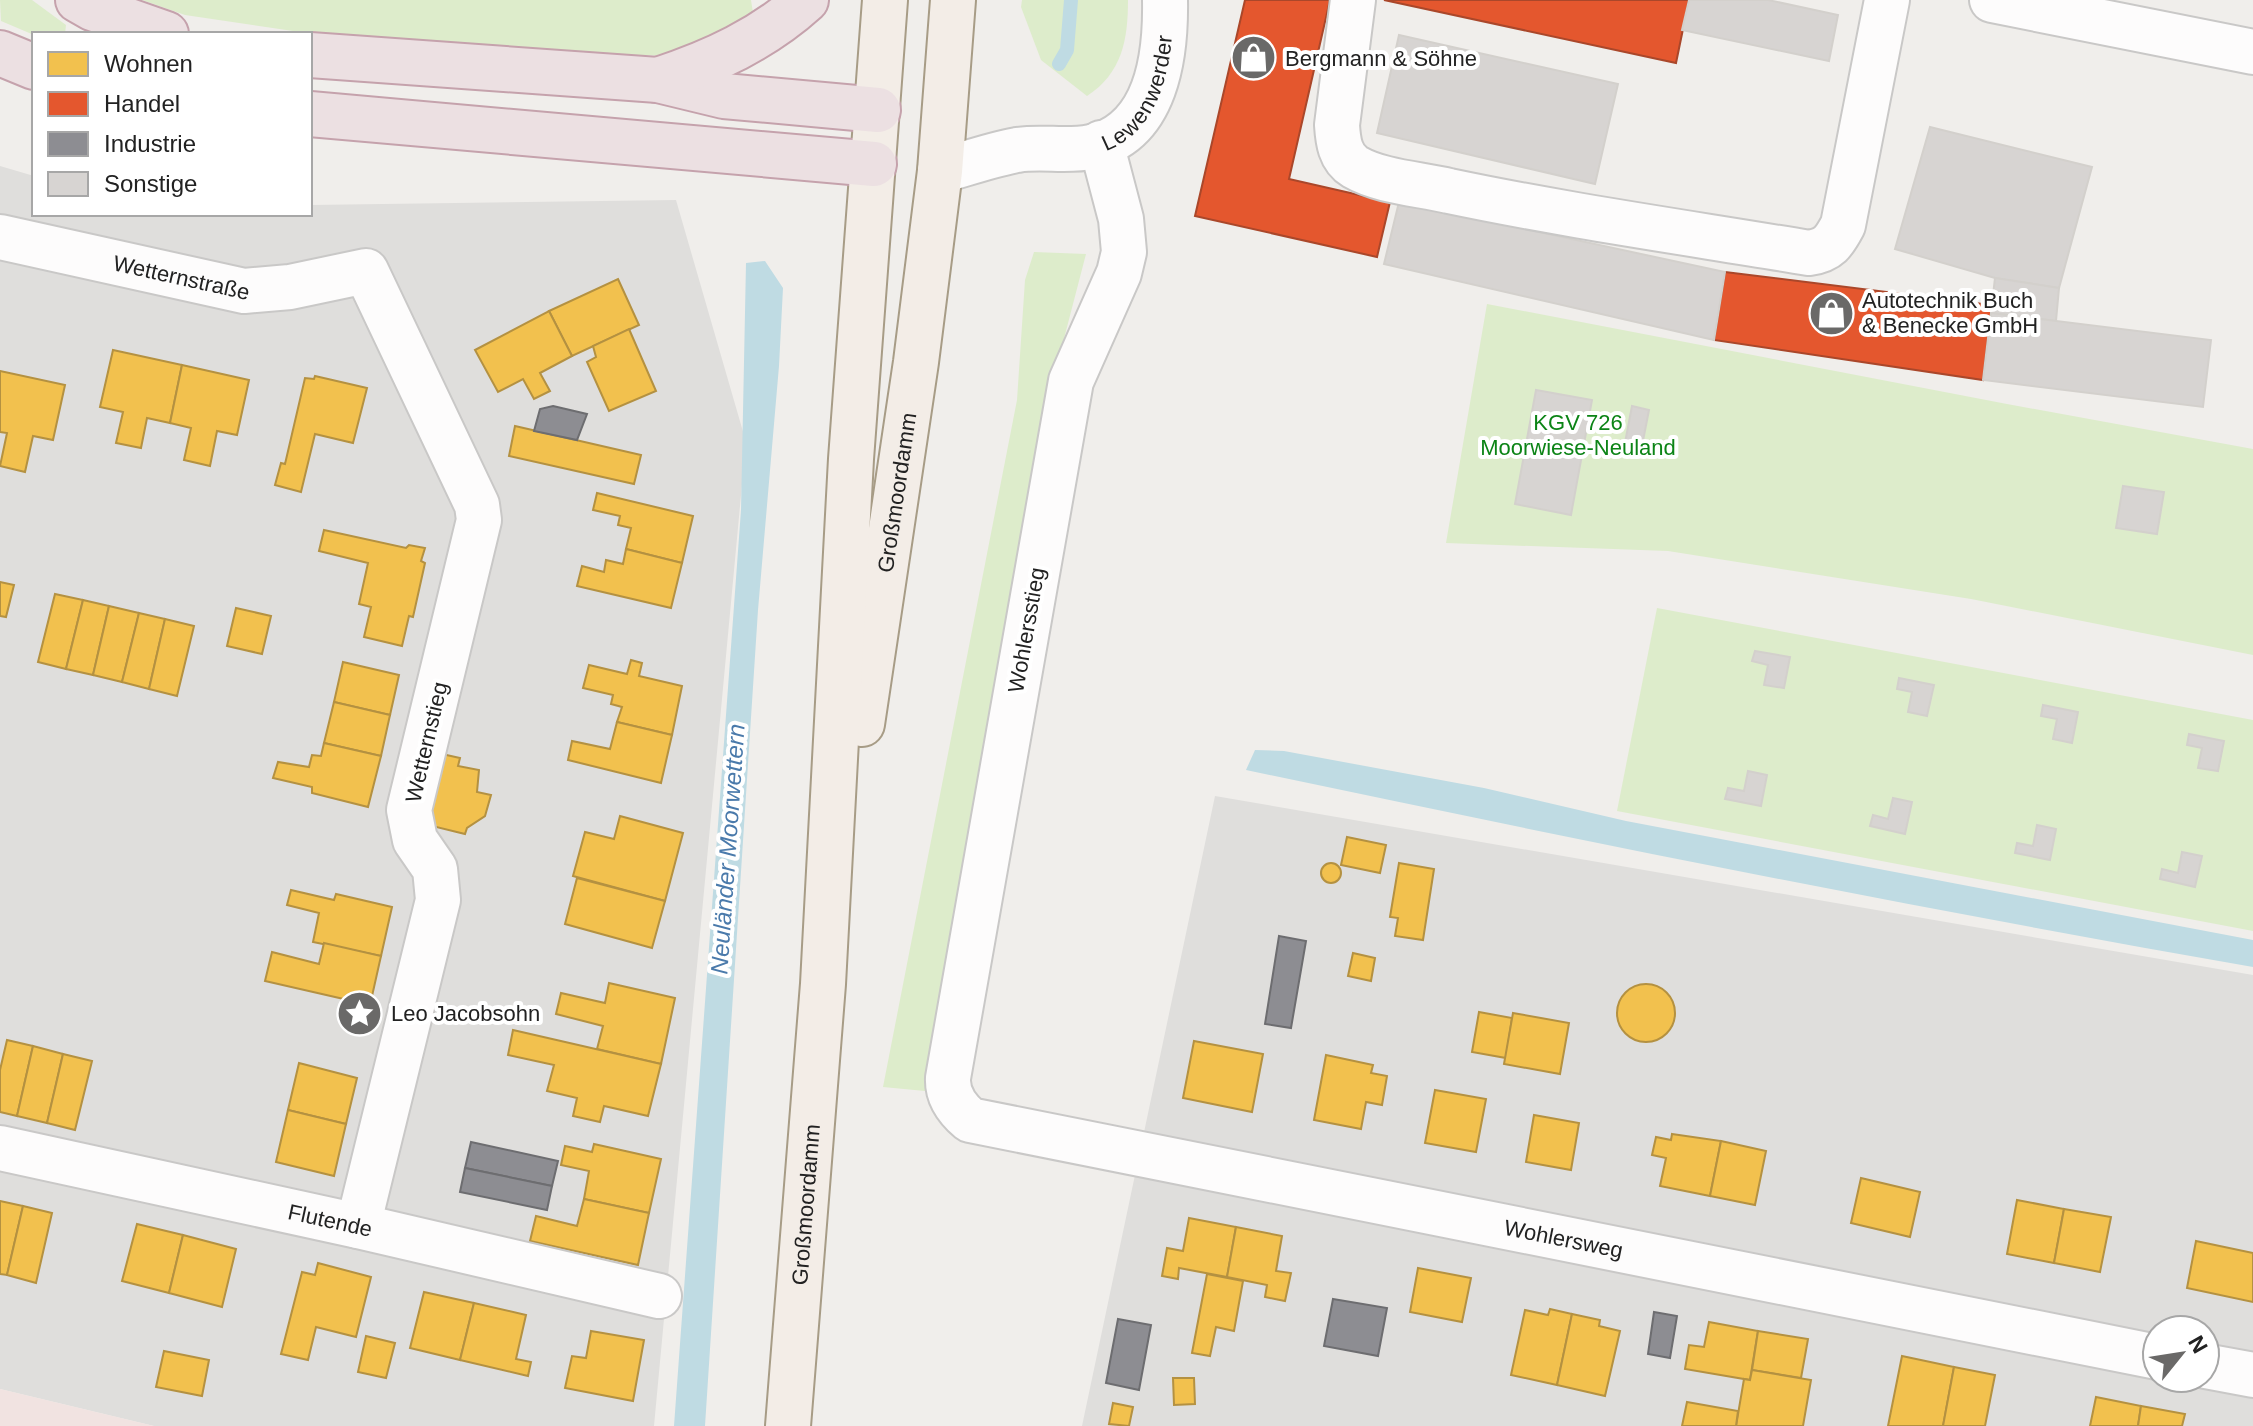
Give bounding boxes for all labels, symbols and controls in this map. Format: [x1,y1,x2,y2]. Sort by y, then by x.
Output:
legend [32,32,312,216]
street label: Lewenwerder [1098,34,1177,156]
shop icon: Bergmann & Söhne [1230,34,1278,82]
place label: Bergmann & Söhne [1285,46,1477,71]
text: Wohnen [104,50,193,77]
text: Handel [104,90,180,117]
text: Industrie [104,130,196,157]
text: Sonstige [104,170,197,197]
street label: Wetternstraße [111,250,252,305]
place label: Autotechnik Buch & Benecke GmbH [1862,288,2038,338]
shop icon: Autotechnik Buch & Benecke GmbH [1807,289,1855,337]
park label: KGV 726 Moorwiese-Neuland [1480,410,1676,460]
street label: Großmoordamm [873,411,921,574]
street label: Wohlersstieg [1003,565,1050,695]
street label: Wetternstieg [400,679,453,805]
water label: Neuländer Moorwettern [705,723,750,975]
place icon: Leo Jacobsohn [336,989,384,1037]
place label: Leo Jacobsohn [391,1001,540,1026]
street label: Großmoordamm [787,1123,825,1286]
street label: Flutende [286,1199,375,1242]
street label: Wohlersweg [1502,1215,1625,1263]
north arrow [2141,1314,2221,1394]
text: N [2183,1331,2213,1357]

